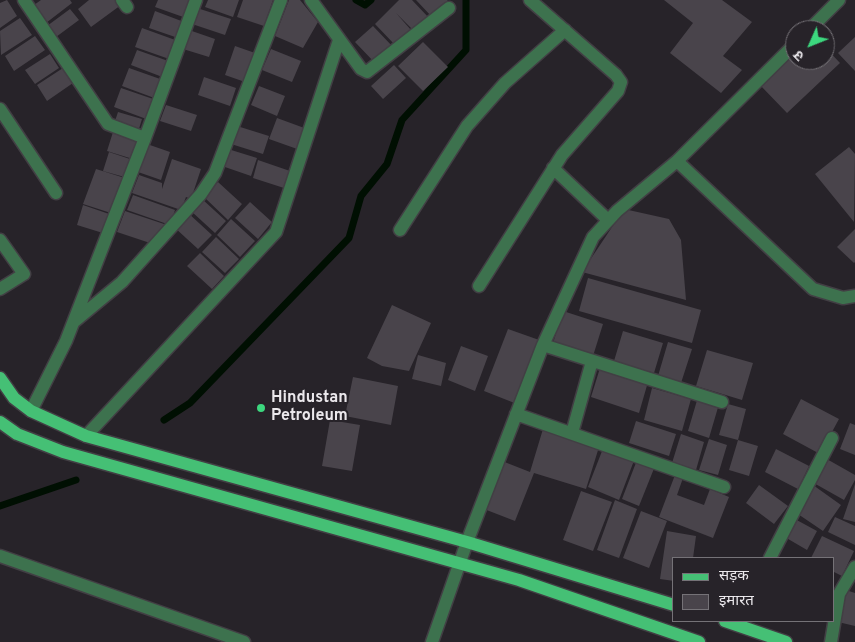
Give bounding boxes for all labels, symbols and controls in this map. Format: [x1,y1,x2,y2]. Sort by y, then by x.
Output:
north arrow [785,20,835,70]
text: उ [791,46,809,64]
place label: Hindustan Petroleum [271,389,348,427]
marker: Hindustan Petroleum [255,402,267,414]
legend [672,557,835,622]
text: सड़क [719,567,749,586]
text: इमारत [719,592,754,611]

